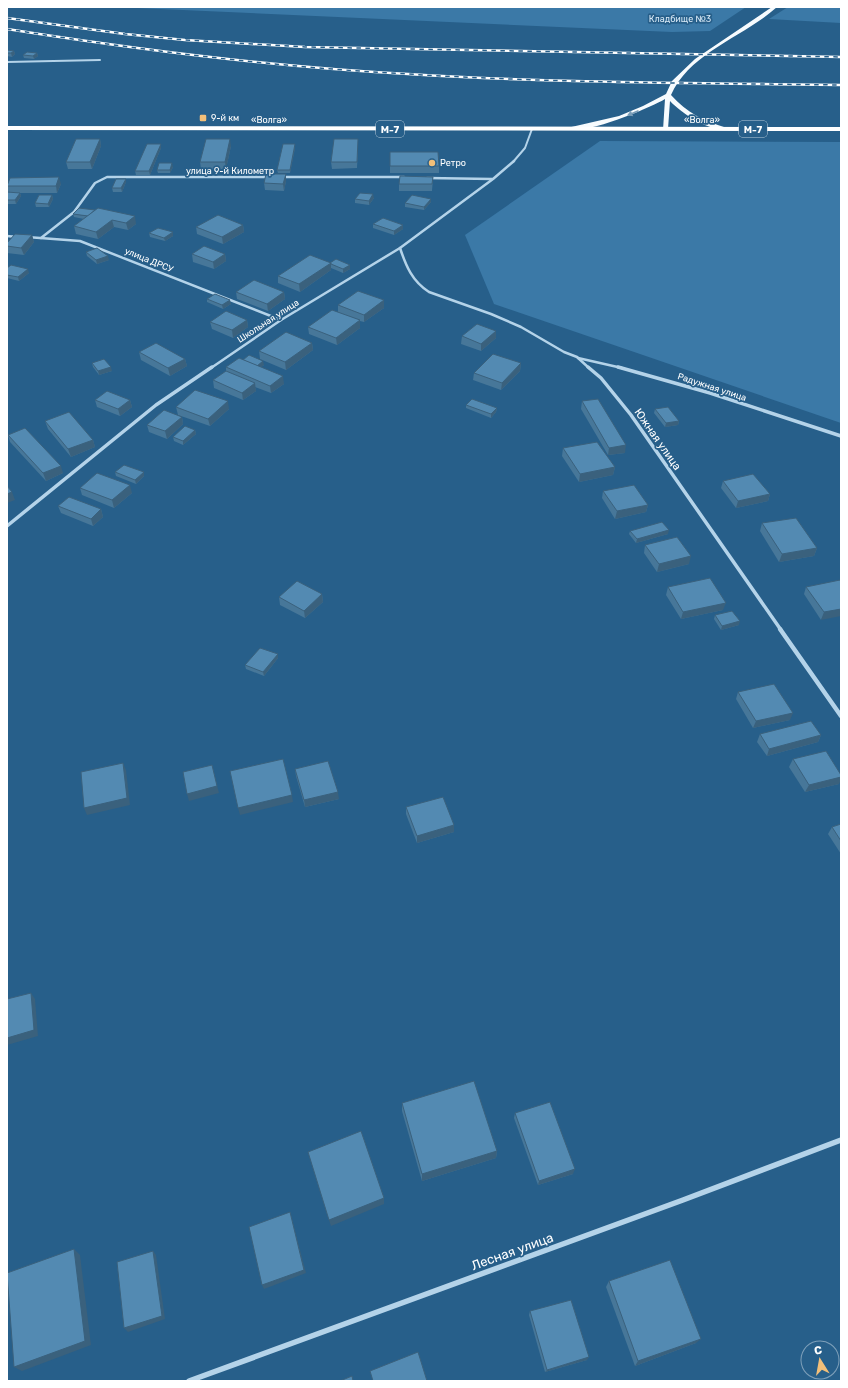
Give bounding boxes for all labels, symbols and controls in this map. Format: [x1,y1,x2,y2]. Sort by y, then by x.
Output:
park label: Кладбище №3 [649,14,711,24]
one-way arrow [627,110,639,116]
marker: 9-й км [198,113,208,123]
place label: 9-й км [211,113,239,123]
street label: «Волга» [251,115,288,125]
street label: «Волга» [684,115,721,125]
road number: М-7 [376,121,404,137]
road number: М-7 [739,121,767,137]
marker: Ретро [427,158,437,168]
place label: Ретро [440,158,466,168]
street label: улица 9-й Километр [186,166,274,176]
street label: улица ДРСУ [123,246,175,275]
street label: Школьная улица [235,297,301,345]
street label: Радужная улица [676,371,748,403]
street label: Южная улица [632,406,684,473]
street label: Лесная улица [469,1230,555,1273]
north arrow [800,1340,840,1380]
text: С [813,1344,823,1358]

